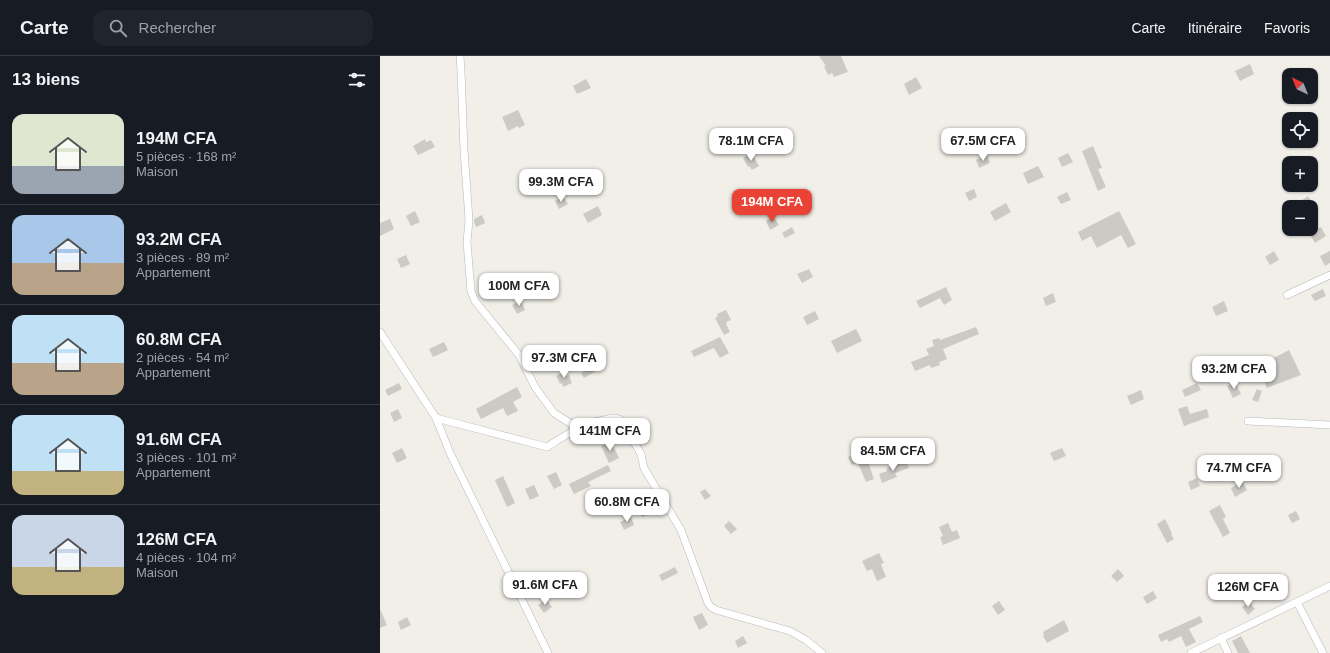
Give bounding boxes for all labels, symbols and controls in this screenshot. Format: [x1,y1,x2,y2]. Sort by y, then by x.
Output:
search box [93,10,373,46]
text: Carte [20,17,69,38]
icon: search [107,17,129,39]
text: Rechercher [139,19,216,36]
text: Carte [1131,20,1166,36]
text: Itinéraire [1188,20,1242,36]
text: Favoris [1264,20,1310,36]
north arrow [1282,68,1318,104]
map controls [1282,68,1318,236]
icon: filters [346,69,368,91]
text: 13 biens [12,70,80,89]
button: locate [1282,112,1318,148]
pin: 78.1M CFA [705,128,797,162]
pin: 67.5M CFA [937,128,1029,162]
text: 194M CFA [136,129,217,148]
icon: home [44,130,92,178]
text: 78.1M CFA [718,133,784,148]
text: 67.5M CFA [950,133,1016,148]
text: 5 pièces · 168 m² [136,149,236,164]
button: + [1282,156,1318,192]
text: Maison [136,164,178,179]
pin: 99.3M CFA [515,169,607,203]
text: 99.3M CFA [528,174,594,189]
pin: 194M CFA [731,189,813,223]
text: 194M CFA [741,194,803,209]
button: − [1282,200,1318,236]
text: 93.2M CFA [136,230,222,249]
icon: home [44,231,92,279]
text: 3 pièces · 89 m² [136,250,229,265]
text: Appartement [136,265,210,280]
pin: 100M CFA [478,273,560,307]
text: 100M CFA [488,278,550,293]
text: 60.8M CFA [136,330,222,349]
icon: home [44,331,92,379]
pin: 97.3M CFA [518,345,610,379]
text: 2 pièces · 54 m² [136,350,229,365]
text: 97.3M CFA [531,350,597,365]
pin: 93.2M CFA [1188,356,1280,390]
text: 93.2M CFA [1201,361,1267,376]
text: Appartement [136,365,210,380]
pin: 141M CFA [569,418,651,452]
text: 141M CFA [579,423,641,438]
text: 91.6M CFA [136,430,222,449]
icon: home [44,431,92,479]
pin: 84.5M CFA [847,438,939,472]
text: 84.5M CFA [860,443,926,458]
text: 3 pièces · 101 m² [136,450,236,465]
pin: 74.7M CFA [1193,455,1285,489]
text: 74.7M CFA [1206,460,1272,475]
text: Appartement [136,465,210,480]
pin: 60.8M CFA [581,489,673,523]
text: 60.8M CFA [594,494,660,509]
text: 126M CFA [136,530,217,549]
icon: home [44,531,92,579]
text: 4 pièces · 104 m² [136,550,236,565]
text: Maison [136,565,178,580]
pin: 91.6M CFA [499,572,591,606]
pin: 126M CFA [1207,574,1289,608]
text: 91.6M CFA [512,577,578,592]
text: 126M CFA [1217,579,1279,594]

